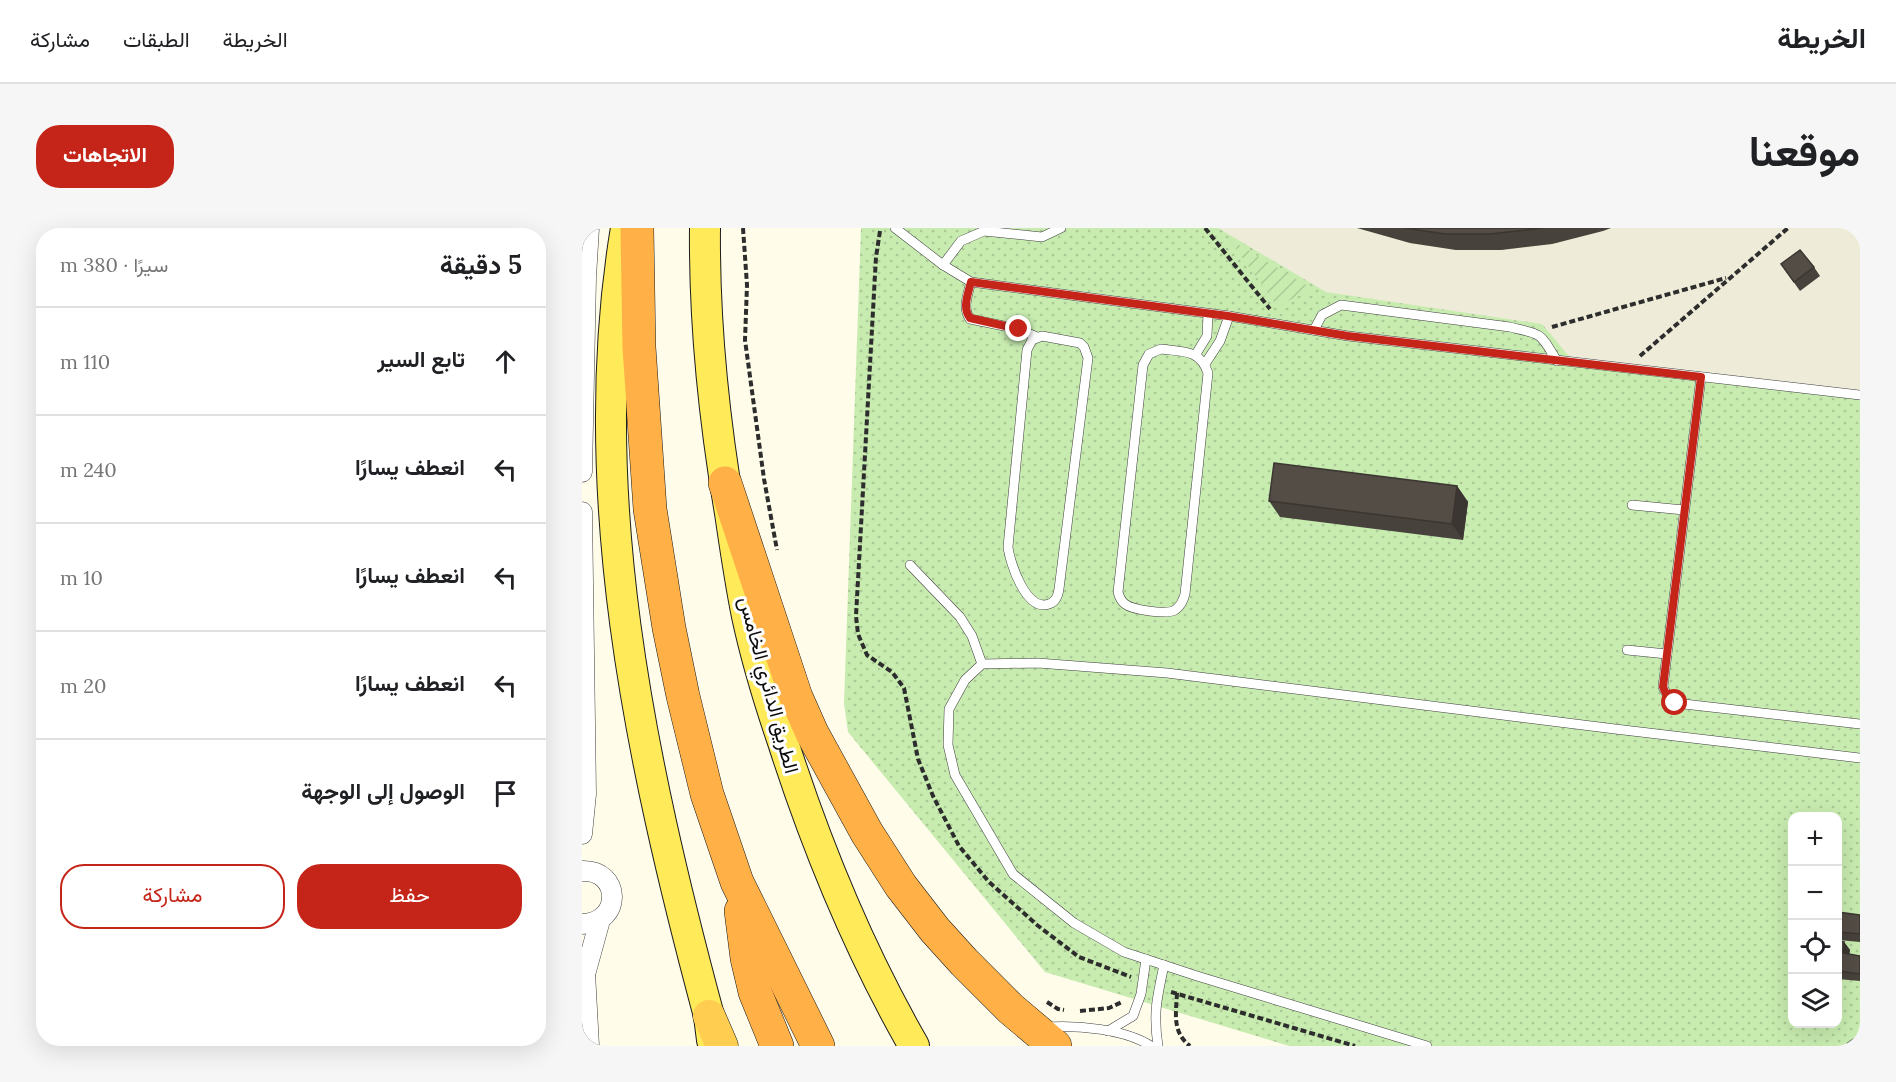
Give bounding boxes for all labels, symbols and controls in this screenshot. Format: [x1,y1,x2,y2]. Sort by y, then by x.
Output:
text: الخريطة [1777,20,1866,56]
text: مشاركة [30,26,90,53]
text: الطبقات [123,26,190,53]
text: الخريطة [223,26,288,53]
text: موقعنا [1749,124,1860,178]
button: الاتجاهات [36,125,174,188]
text: 5 دقيقة [440,248,522,281]
text: سيرًا · 380 m [60,252,168,277]
route end [1005,315,1031,341]
text: تابع السير [377,345,465,373]
icon: ahead [489,345,522,378]
text: 110 m [60,349,110,374]
text: انعطف يسارًا [355,453,465,481]
icon: left [489,453,522,486]
text: 240 m [60,457,117,482]
text: انعطف يسارًا [355,561,465,589]
icon: left [489,561,522,594]
text: 10 m [60,565,103,590]
street label: الطريق الدائري الخامس [729,594,805,777]
text: انعطف يسارًا [355,669,465,697]
icon: left [489,669,522,702]
text: 20 m [60,673,106,698]
route start [1661,689,1687,715]
text: الوصول إلى الوجهة [301,777,465,805]
icon: arrive [489,777,522,810]
map controls [1788,812,1842,1028]
button: + [1788,812,1842,866]
button: مشاركة [60,864,285,929]
button: حفظ [297,864,522,929]
button: − [1788,866,1842,920]
button: locate [1788,920,1842,974]
button: layers [1788,974,1842,1028]

